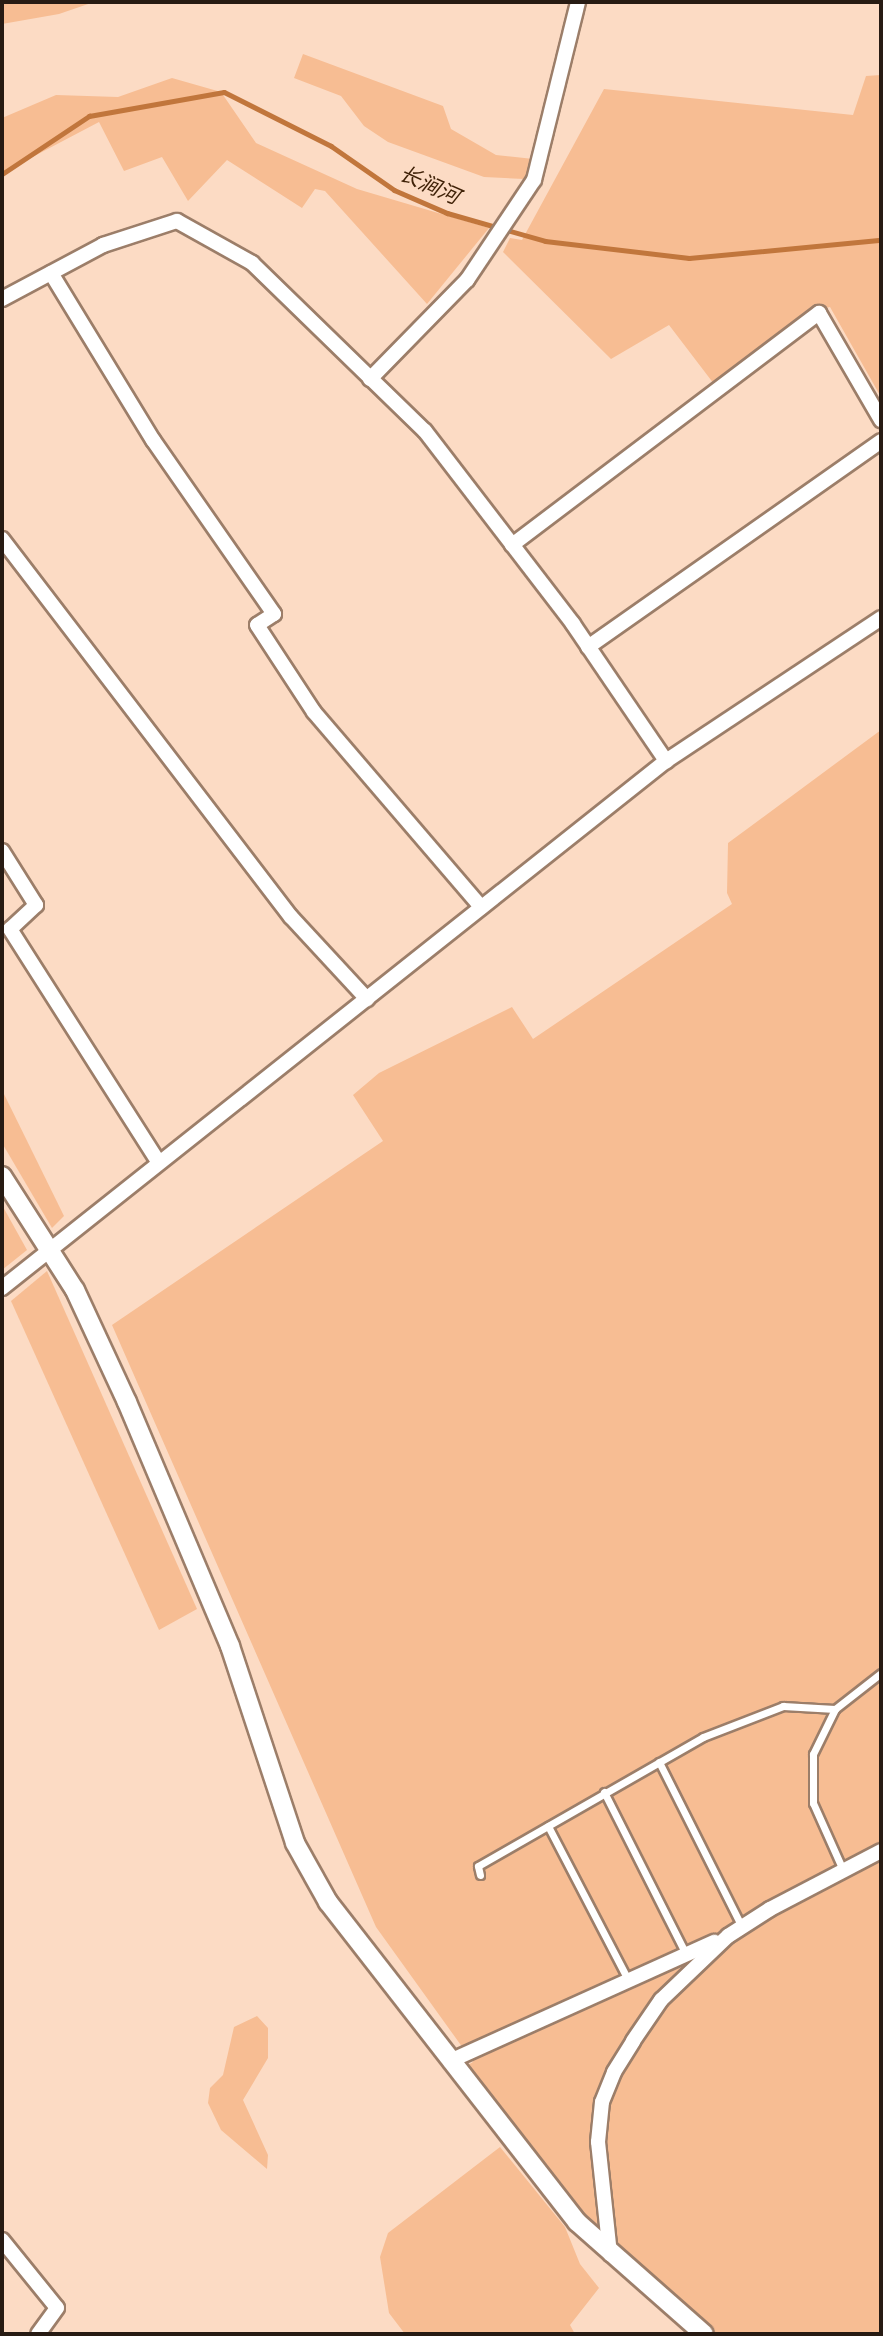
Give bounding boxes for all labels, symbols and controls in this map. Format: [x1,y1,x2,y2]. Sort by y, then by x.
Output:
water label: 长涧河 [395,162,463,210]

